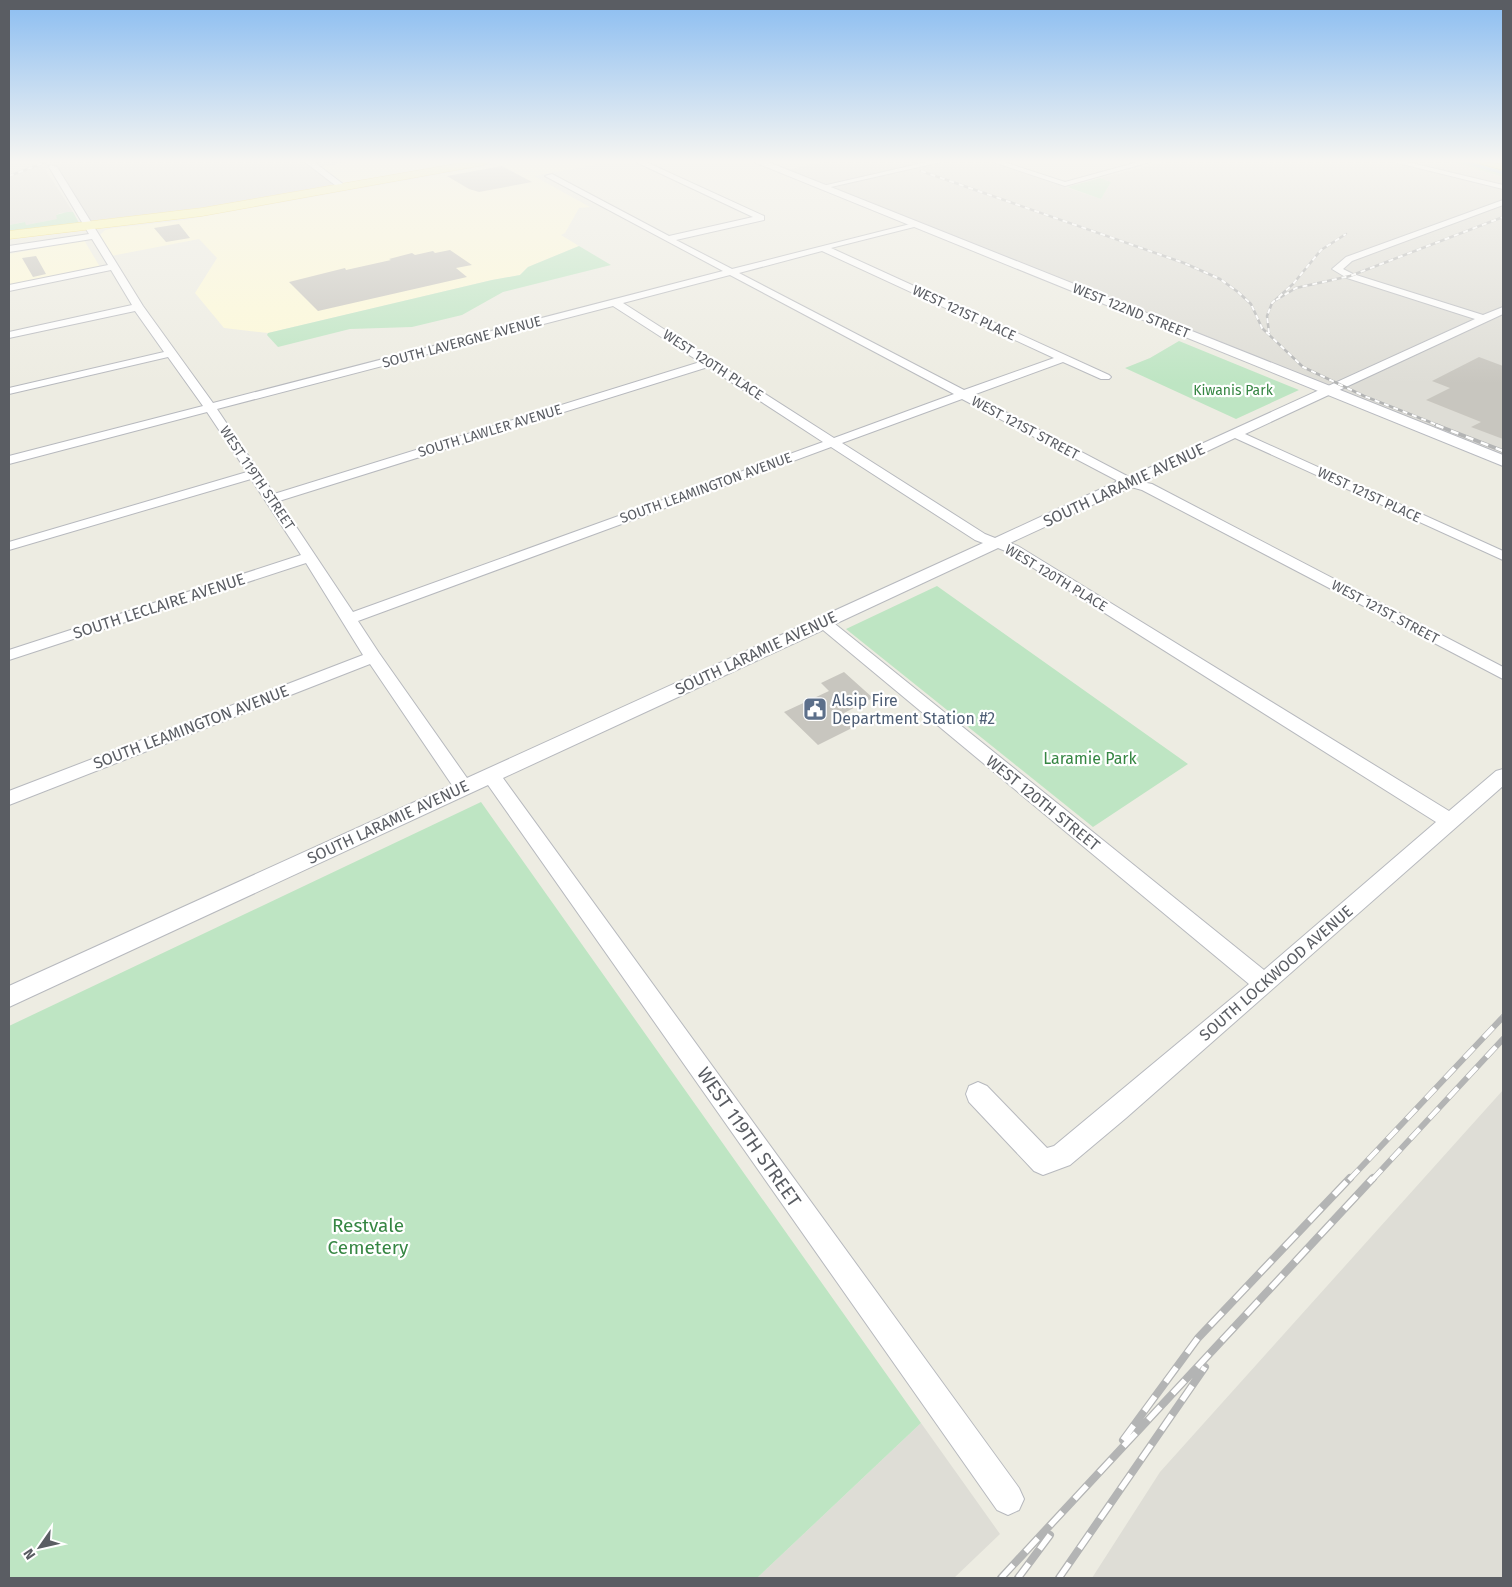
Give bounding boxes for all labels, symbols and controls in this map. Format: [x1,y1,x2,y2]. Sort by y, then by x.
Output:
street label: WEST 122ND STREET [1070,280,1193,343]
street label: WEST 121ST PLACE [909,282,1019,344]
street label: SOUTH LAVERGNE AVENUE [380,313,544,371]
street label: WEST 120TH PLACE [660,326,766,404]
park label: Kiwanis Park [1193,382,1274,399]
street label: WEST 121ST STREET [968,392,1082,464]
street label: SOUTH LAWLER AVENUE [416,401,564,461]
street label: WEST 119TH STREET [216,423,299,534]
street label: SOUTH LARAMIE AVENUE [1040,439,1208,531]
street label: SOUTH LEAMINGTON AVENUE [618,449,794,527]
street label: WEST 121ST PLACE [1314,464,1424,526]
street label: WEST 120TH PLACE [1002,541,1110,615]
street label: SOUTH LECLAIRE AVENUE [71,569,247,643]
street label: WEST 121ST STREET [1328,576,1442,648]
street label: SOUTH LARAMIE AVENUE [672,607,840,699]
street label: SOUTH LEAMINGTON AVENUE [91,681,291,773]
place label: Alsip Fire Department Station #2 [832,691,995,728]
public building icon: Alsip Fire Department Station #2 [802,696,828,722]
park label: Laramie Park [1043,749,1138,768]
street label: WEST 120TH STREET [982,751,1104,855]
street label: SOUTH LARAMIE AVENUE [304,776,472,868]
street label: SOUTH LOCKWOOD AVENUE [1195,901,1357,1045]
street label: WEST 119TH STREET [692,1063,806,1211]
park label: Restvale Cemetery [328,1214,409,1259]
north arrow [15,1522,65,1572]
text: N [20,1545,39,1563]

